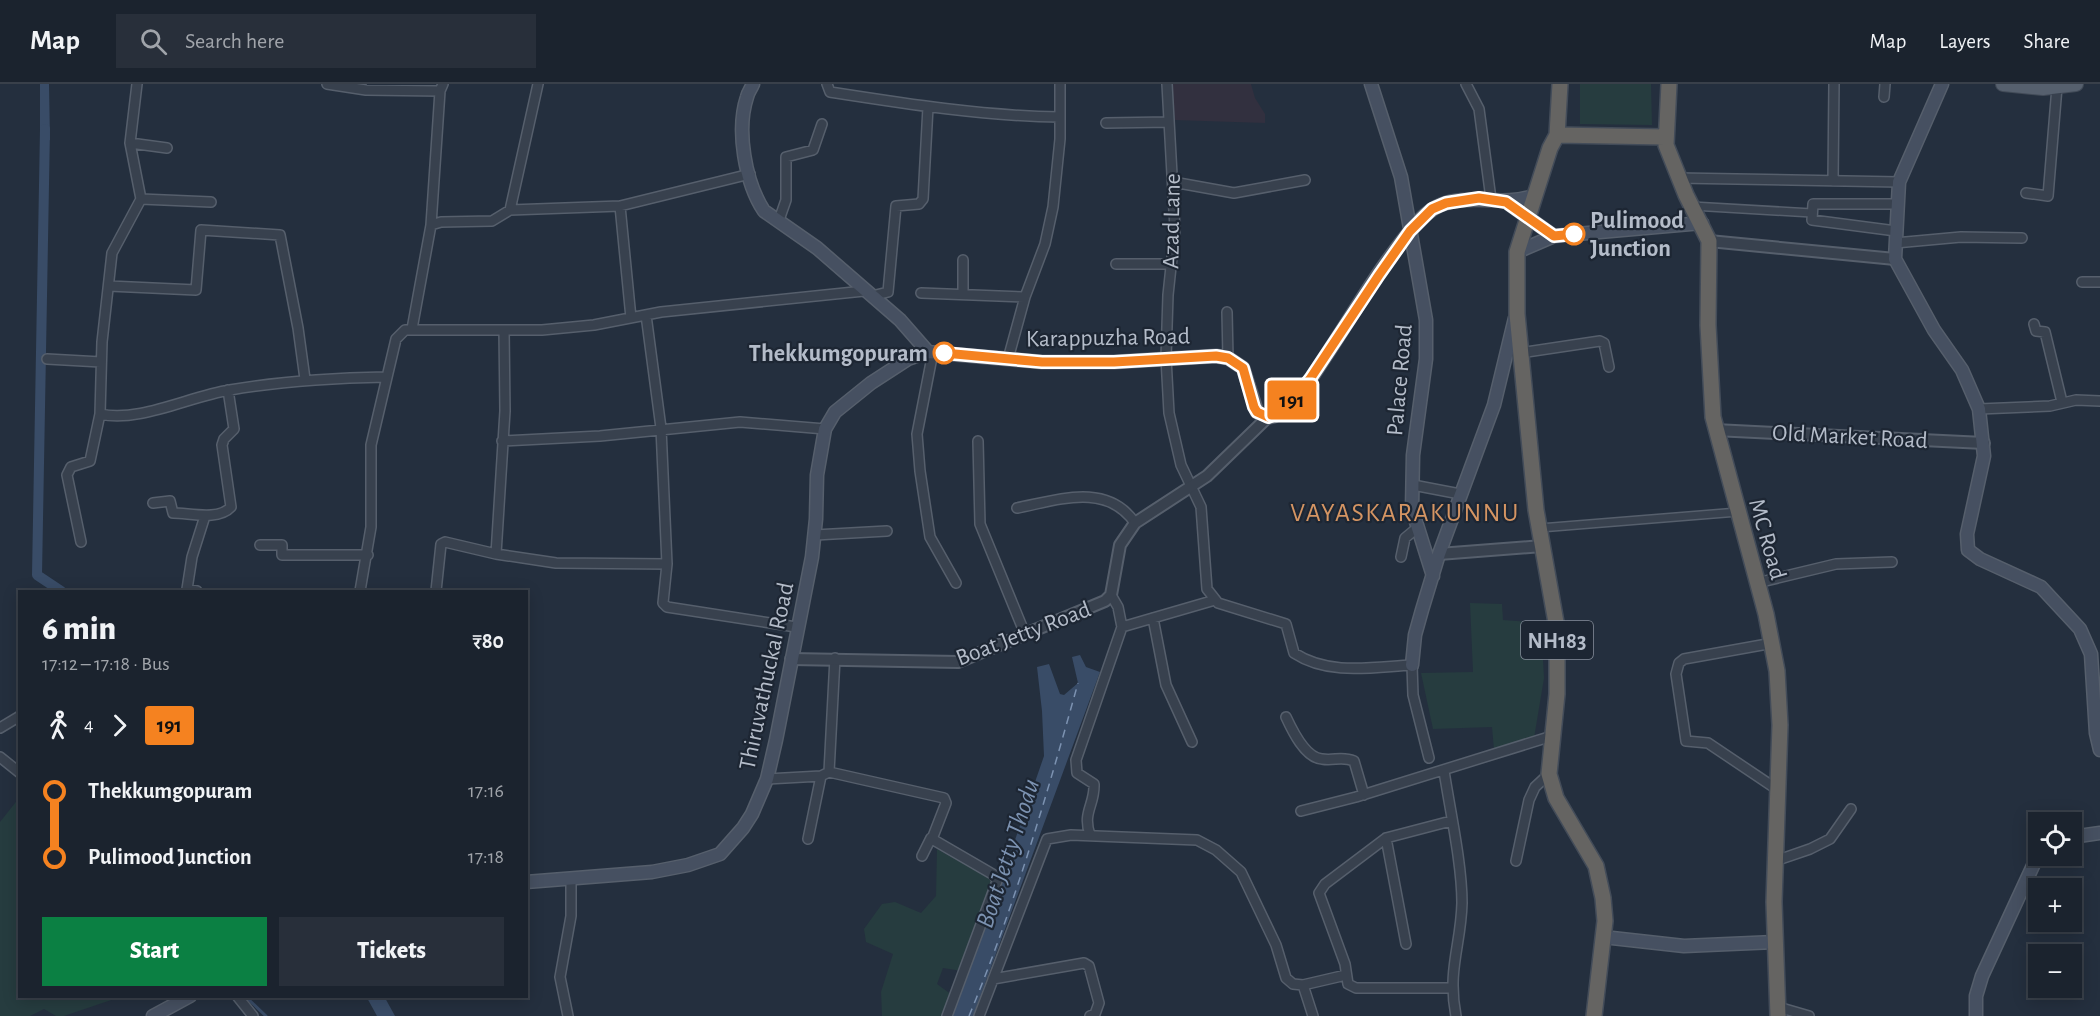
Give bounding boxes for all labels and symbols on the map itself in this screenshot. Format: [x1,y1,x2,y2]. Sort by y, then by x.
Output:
street label: Azad Lane [1159,173,1185,269]
place label: Pulimood Junction [1590,209,1684,261]
marker: Pulimood Junction [1563,223,1585,245]
street label: Palace Road [1383,323,1417,437]
street label: Karappuzha Road [1026,325,1190,351]
place label: Thekkumgopuram [749,342,928,366]
marker: Thekkumgopuram [933,342,955,364]
line badge: 191 [1258,380,1326,420]
street label: Old Market Road [1771,421,1928,453]
street label: MC Road [1744,496,1790,583]
district label: VAYASKARAKUNNU [1290,500,1520,526]
street label: Thiruvathuckal Road [735,580,799,772]
street label: Boat Jetty Road [953,597,1094,671]
road number: NH183 [1521,621,1593,659]
water label: Boat Jetty Thodu [972,776,1044,931]

